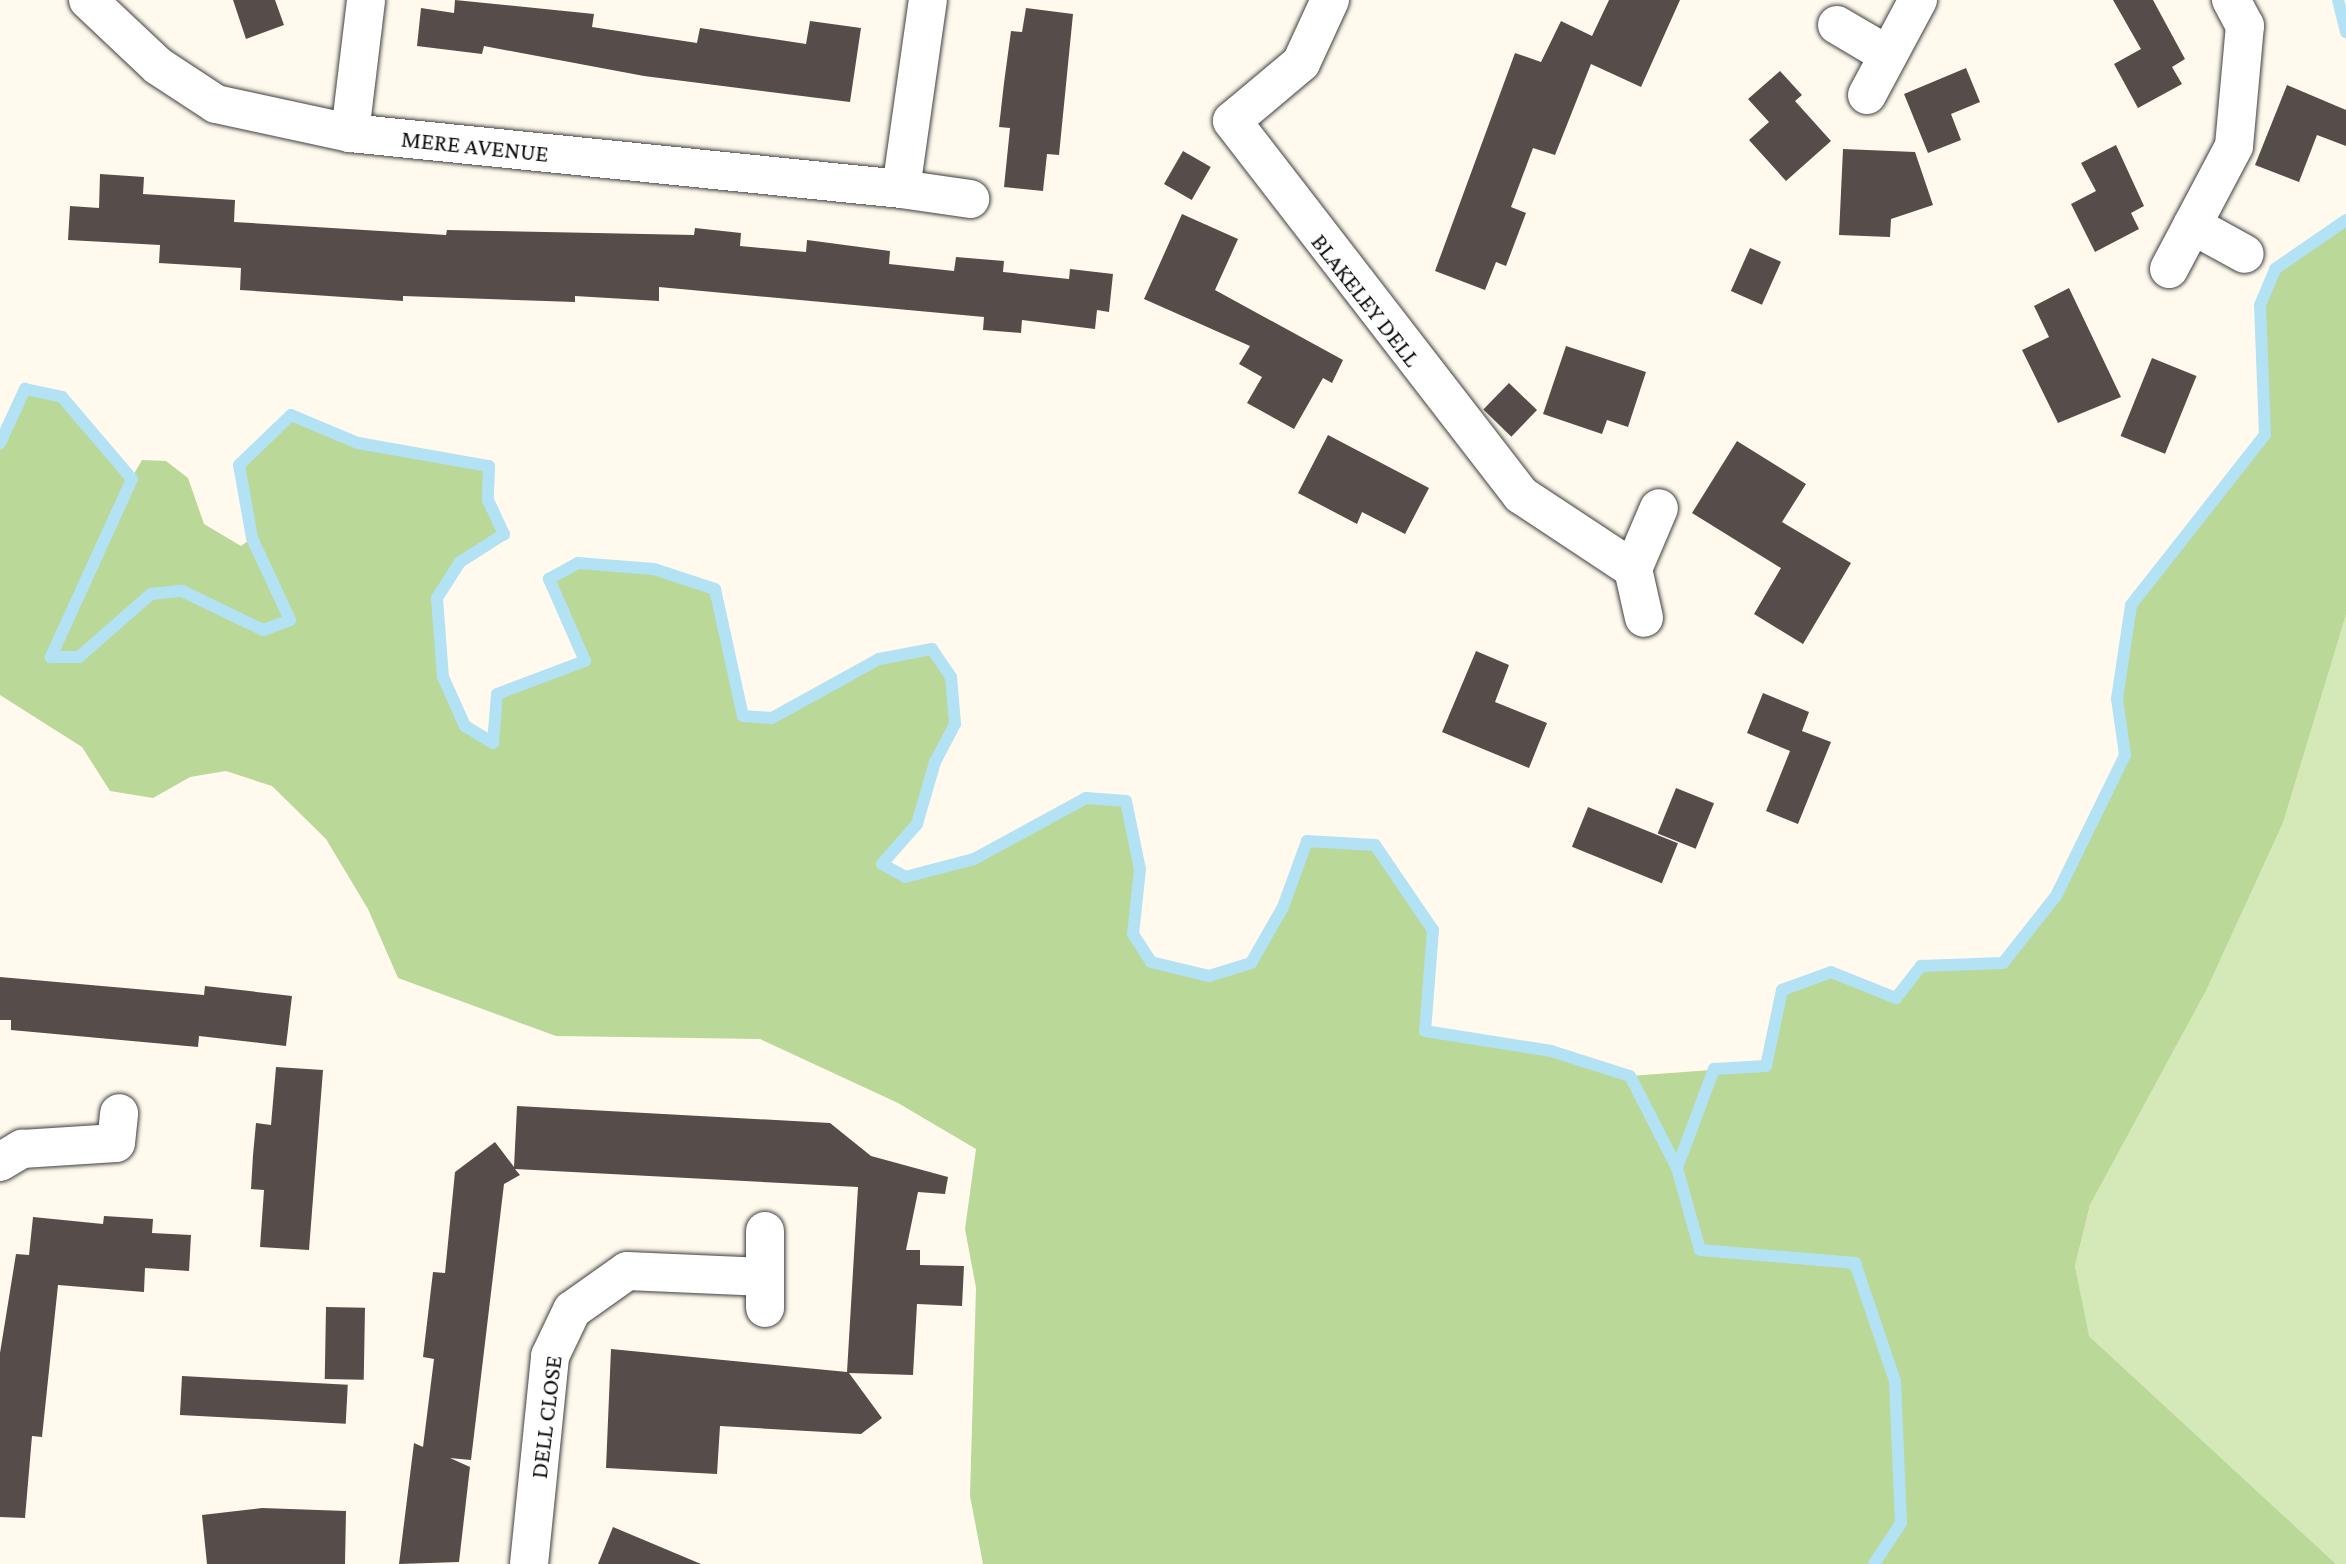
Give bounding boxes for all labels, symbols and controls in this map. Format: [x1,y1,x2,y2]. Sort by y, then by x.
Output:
street label: MERE AVENUE [400,124,550,168]
street label: BLAKELEY DELL [1305,228,1427,372]
street label: DELL CLOSE [524,1354,568,1480]

